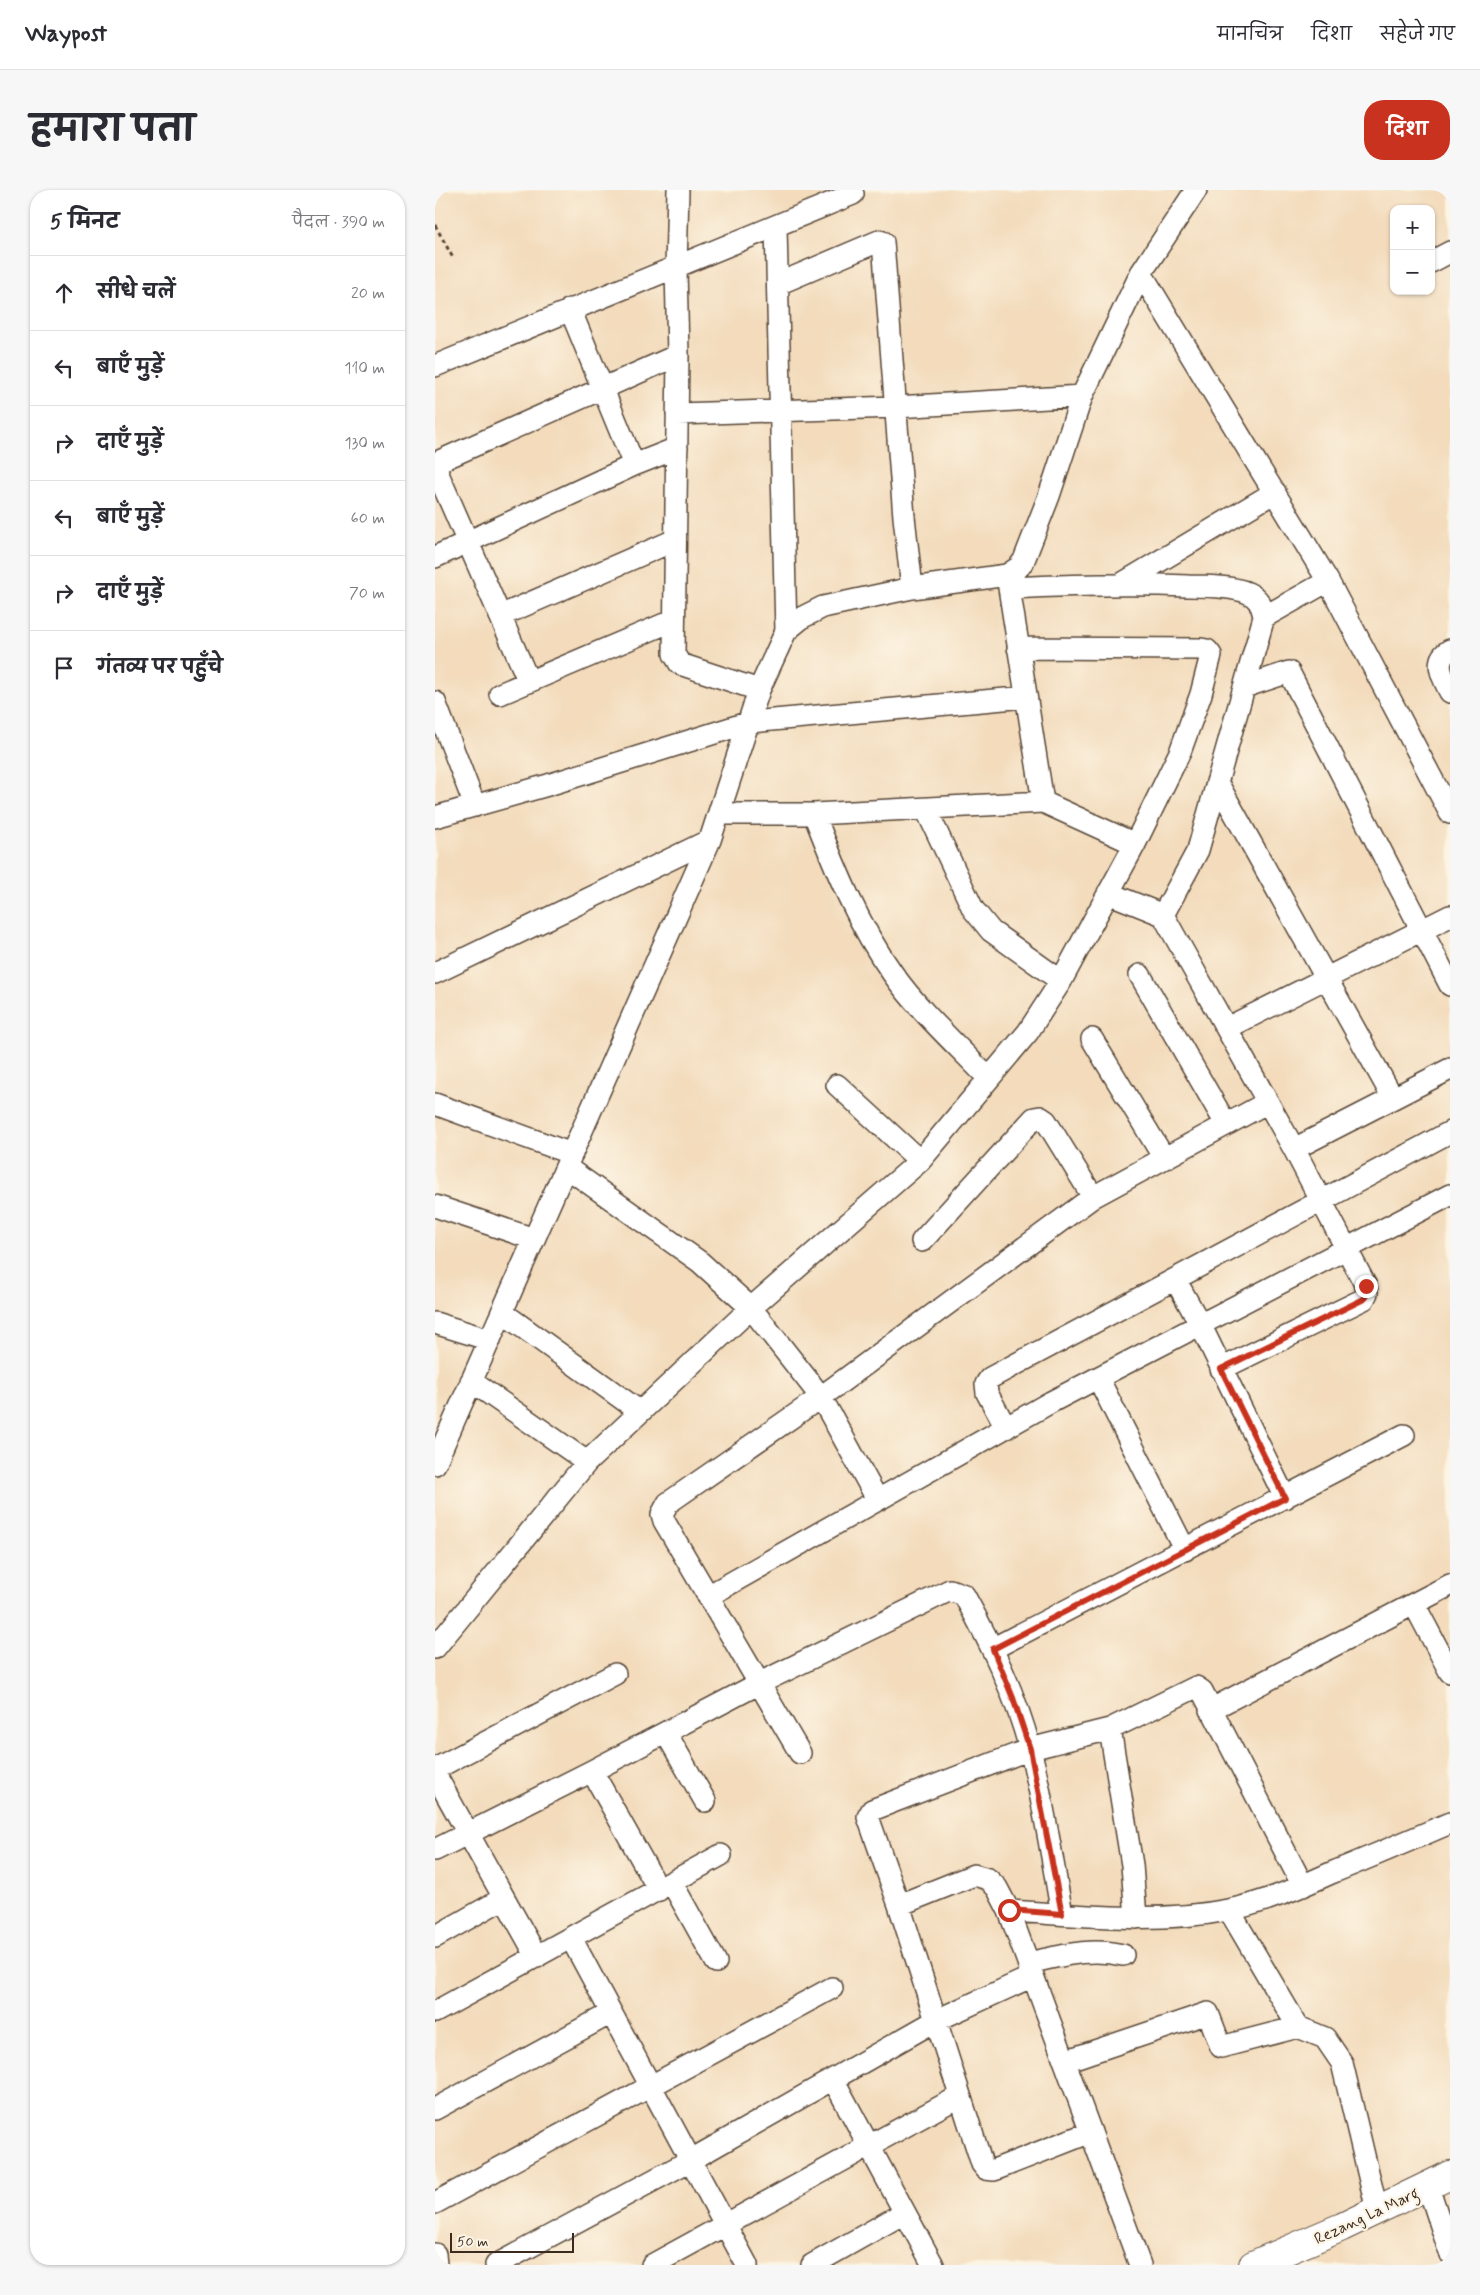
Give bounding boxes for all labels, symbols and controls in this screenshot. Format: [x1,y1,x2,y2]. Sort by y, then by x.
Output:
text: Waypost [25,19,107,50]
text: मानचित्र [1217,23,1283,47]
text: दिशा [1311,23,1352,47]
text: सहेजे गए [1380,23,1455,47]
button: दिशा [1364,100,1450,160]
text: हमारा पता [30,107,195,153]
map controls [1390,205,1435,295]
button: + [1390,205,1435,250]
text: 5 मिनट [50,208,119,236]
text: पैदल · 390 m [292,212,385,233]
button: − [1390,250,1435,295]
icon: ahead [50,279,78,307]
text: सीधे चलें [97,280,175,305]
text: 20 m [351,283,385,304]
icon: left [50,354,78,382]
text: बाएँ मुड़ें [97,355,164,380]
text: 110 m [344,358,385,379]
icon: right [50,429,78,457]
text: दाएँ मुड़ें [97,430,163,455]
text: 130 m [344,433,385,454]
icon: left [50,504,78,532]
text: बाएँ मुड़ें [97,505,164,530]
text: 60 m [351,508,385,529]
icon: right [50,579,78,607]
text: दाएँ मुड़ें [97,580,163,605]
text: 70 m [349,583,385,604]
icon: arrive [50,654,78,682]
text: गंतव्य पर पहुँचे [97,655,223,680]
route end [1355,1275,1378,1298]
route start [998,1899,1021,1922]
street label: Rezang La Marg [1311,2183,1423,2251]
scale bar [450,2230,574,2253]
text: 50 m [457,2233,488,2251]

